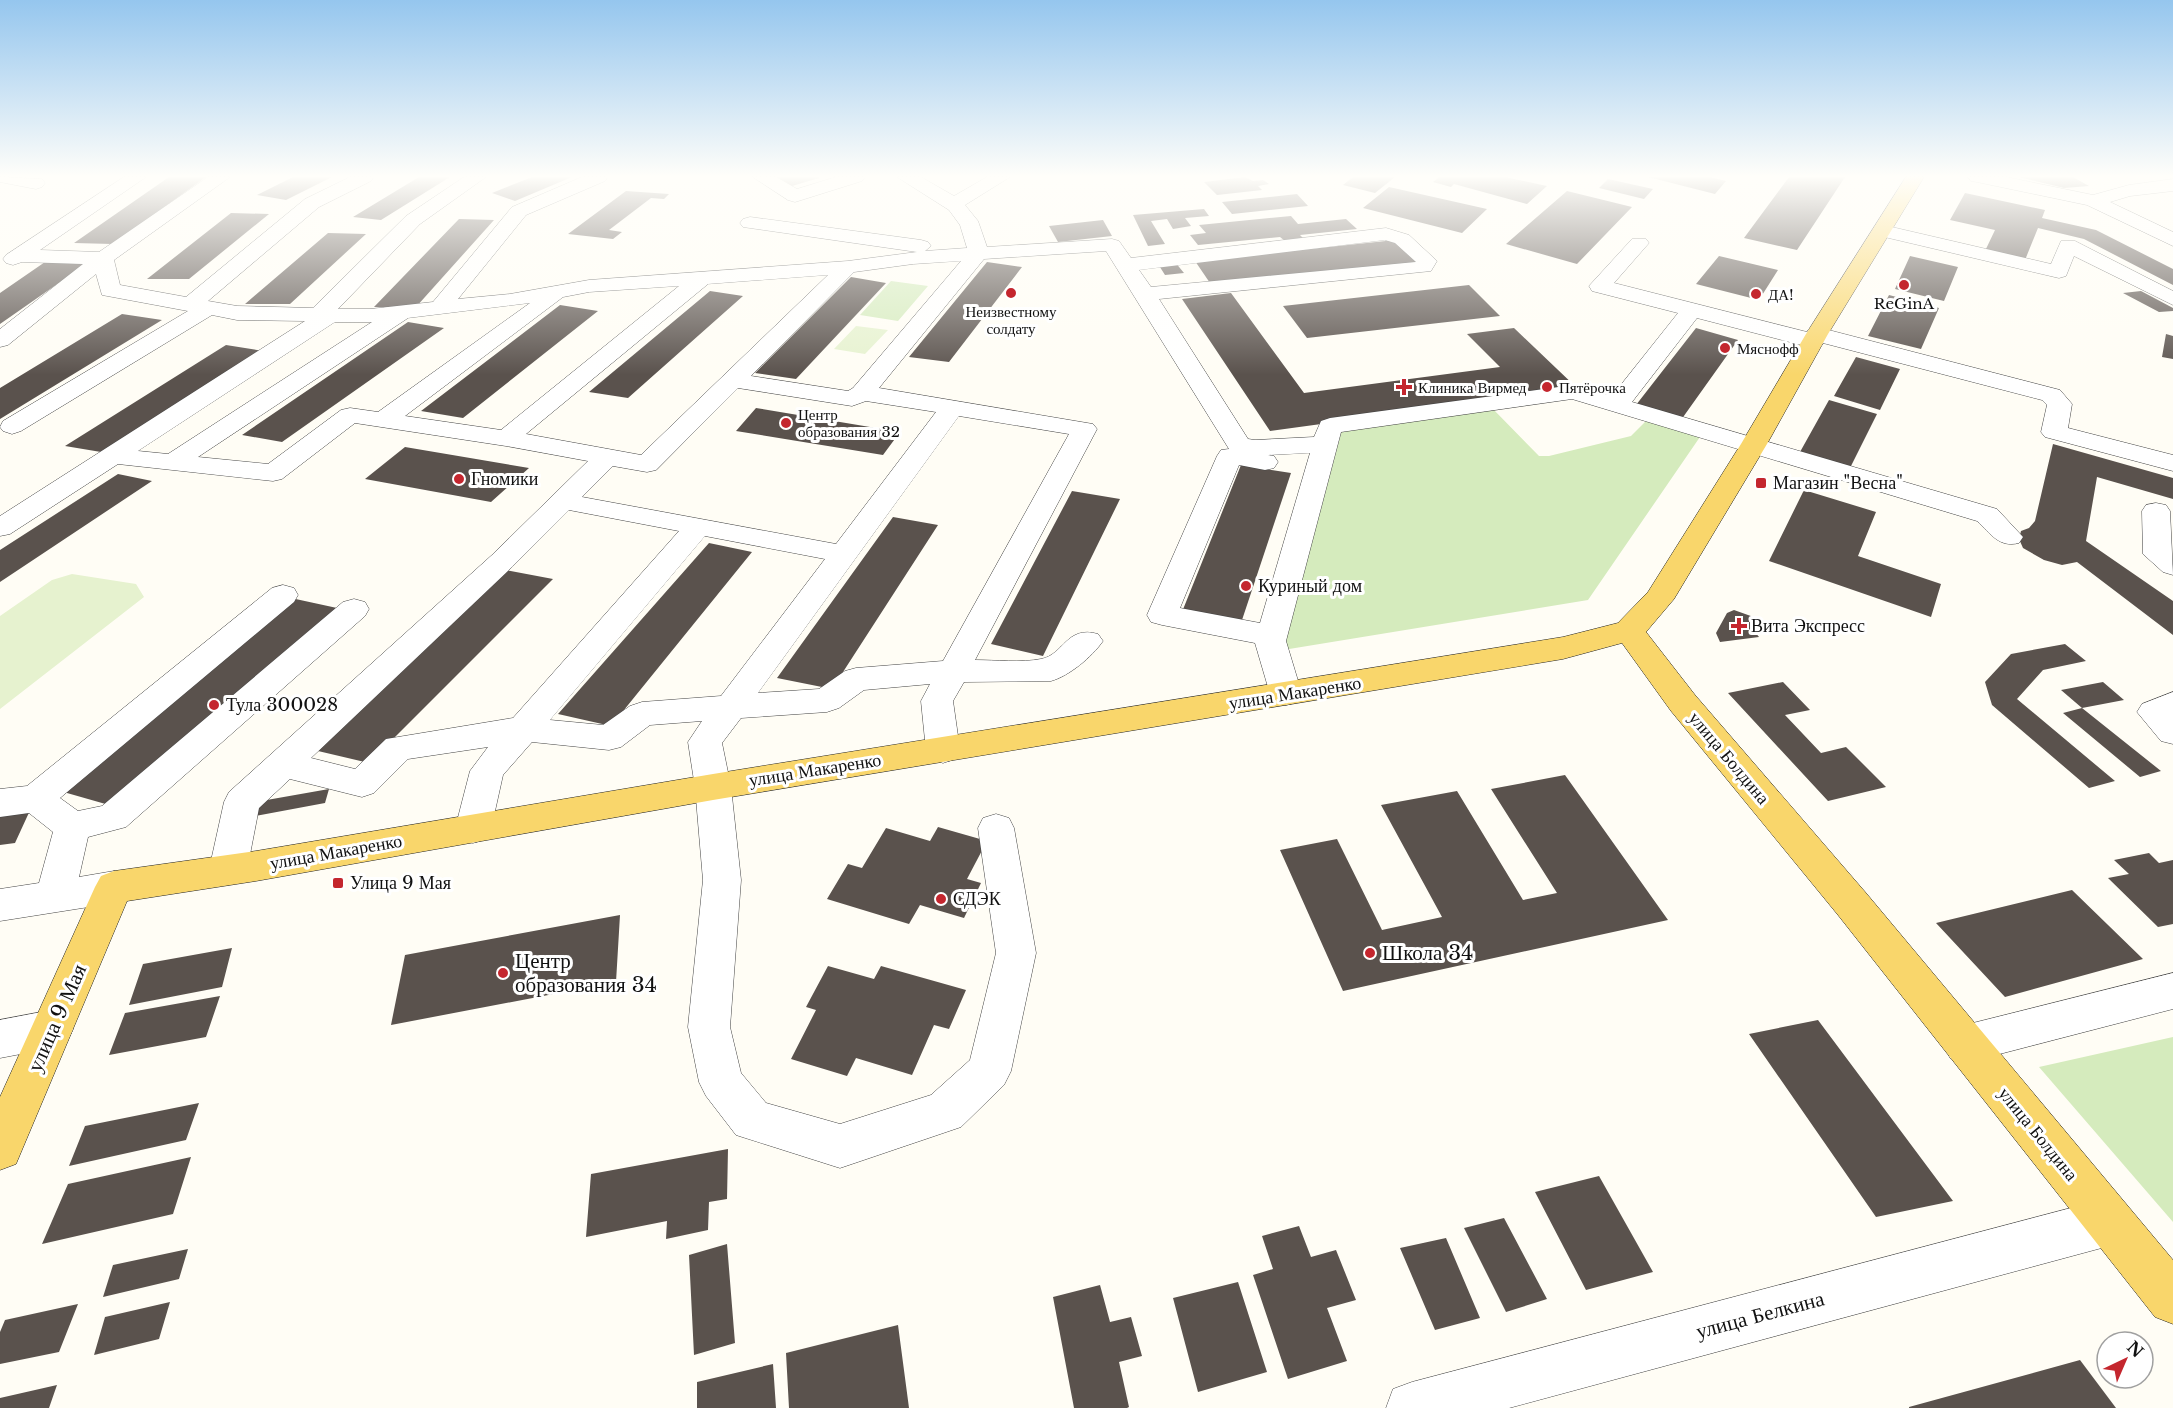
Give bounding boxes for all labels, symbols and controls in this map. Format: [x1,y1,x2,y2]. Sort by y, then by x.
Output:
marker: ReGinA [1897,278,1911,292]
place label: ДА! [1768,285,1794,304]
marker: Неизвестному солдату [1004,286,1018,300]
marker: ДА! [1749,287,1763,301]
place label: ReGinA [1874,294,1935,313]
place label: Неизвестному солдату [966,302,1057,338]
place label: Мяснофф [1737,339,1799,358]
marker: Мяснофф [1718,341,1732,355]
marker: Клиника Вирмед [1395,378,1413,396]
place label: Клиника Вирмед [1418,378,1527,397]
place label: Пятёрочка [1559,378,1626,397]
marker: Пятёрочка [1540,380,1554,394]
place label: Центр образования 32 [798,405,900,441]
marker: Центр образования 32 [779,416,793,430]
place label: Гномики [471,468,539,490]
marker: Гномики [452,472,466,486]
place label: Магазин "Весна" [1773,472,1903,494]
marker: Магазин "Весна" [1754,476,1768,490]
place label: Куриный дом [1258,575,1362,597]
marker: Куриный дом [1239,579,1253,593]
place label: Вита Экспресс [1751,615,1865,637]
marker: Вита Экспресс [1732,619,1746,633]
street label: улица Макаренко [1227,672,1363,714]
place label: Тула 300028 [226,694,338,716]
marker: Тула 300028 [207,698,221,712]
street label: улица Болдина [1684,707,1774,809]
street label: улица Макаренко [747,749,883,791]
street label: улица Макаренко [268,830,404,874]
place label: Улица 9 Мая [350,872,451,894]
marker: Улица 9 Мая [331,876,345,890]
place label: СДЭК [953,888,1002,910]
marker: СДЭК [934,892,948,906]
place label: Школа 34 [1382,940,1474,966]
marker: Школа 34 [1363,946,1377,960]
place label: Центр образования 34 [515,948,657,998]
street label: улица 9 Мая [22,960,92,1076]
marker: Центр образования 34 [496,966,510,980]
street label: улица Болдина [1994,1083,2082,1185]
street label: улица Белкина [1693,1285,1828,1345]
north arrow [2095,1330,2155,1390]
text: N [2123,1337,2148,1362]

